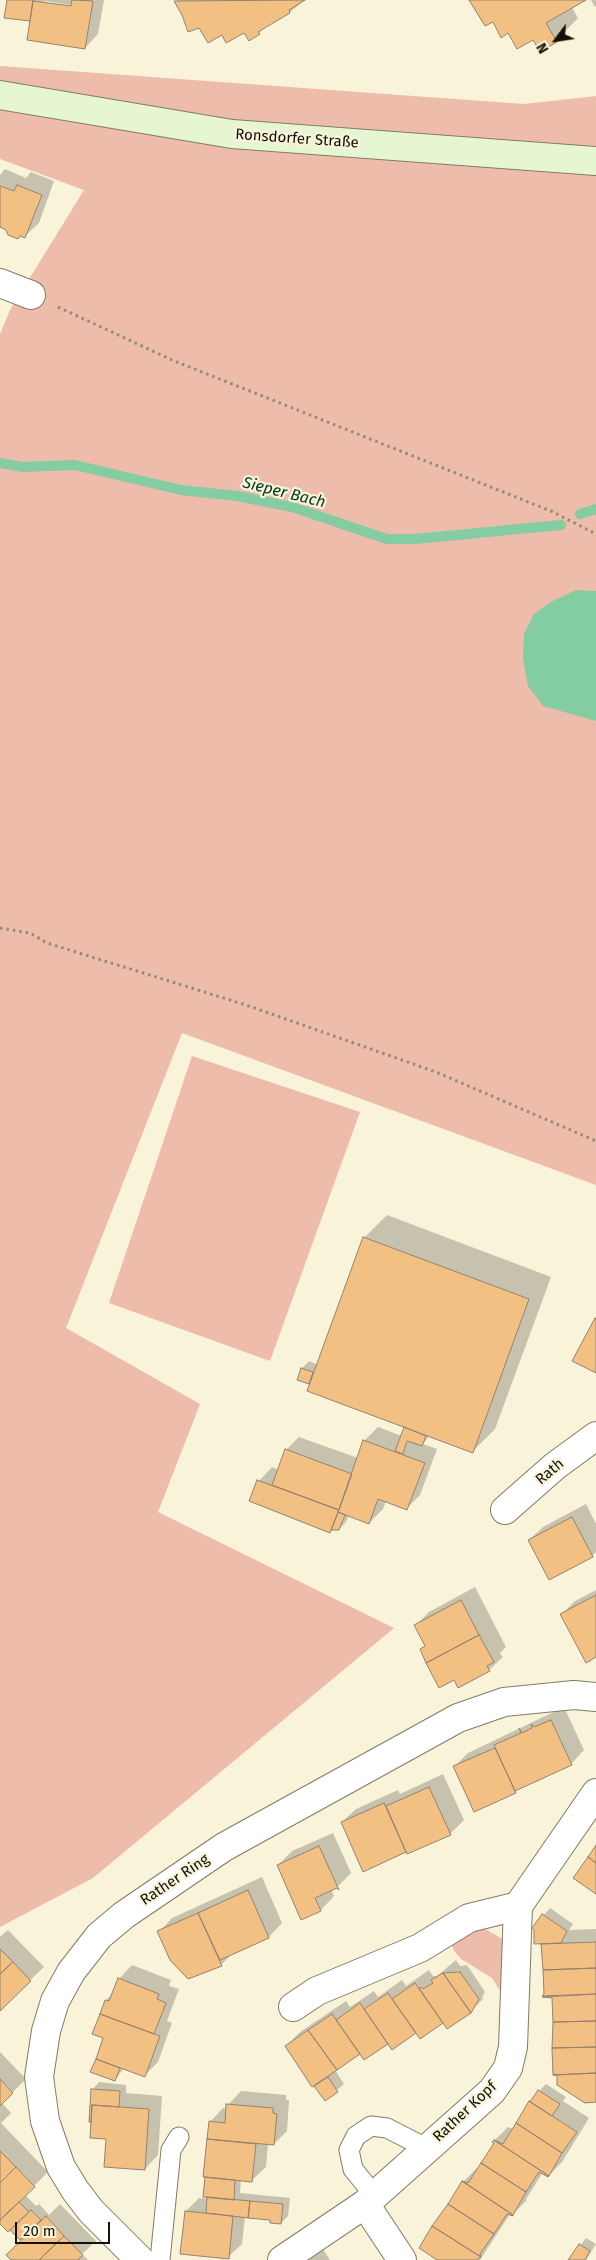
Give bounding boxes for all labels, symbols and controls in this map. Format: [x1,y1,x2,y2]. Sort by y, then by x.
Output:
north arrow [531,15,581,65]
text: N [533,40,552,56]
street label: Ronsdorfer Straße [235,126,359,152]
water label: Sieper Bach [241,473,327,513]
street label: Rath [532,1455,568,1489]
street label: Rather Ring [137,1850,213,1910]
street label: Rather Kopf [429,2078,501,2146]
scale bar [18,2212,112,2244]
text: 20 m [23,2222,56,2240]

